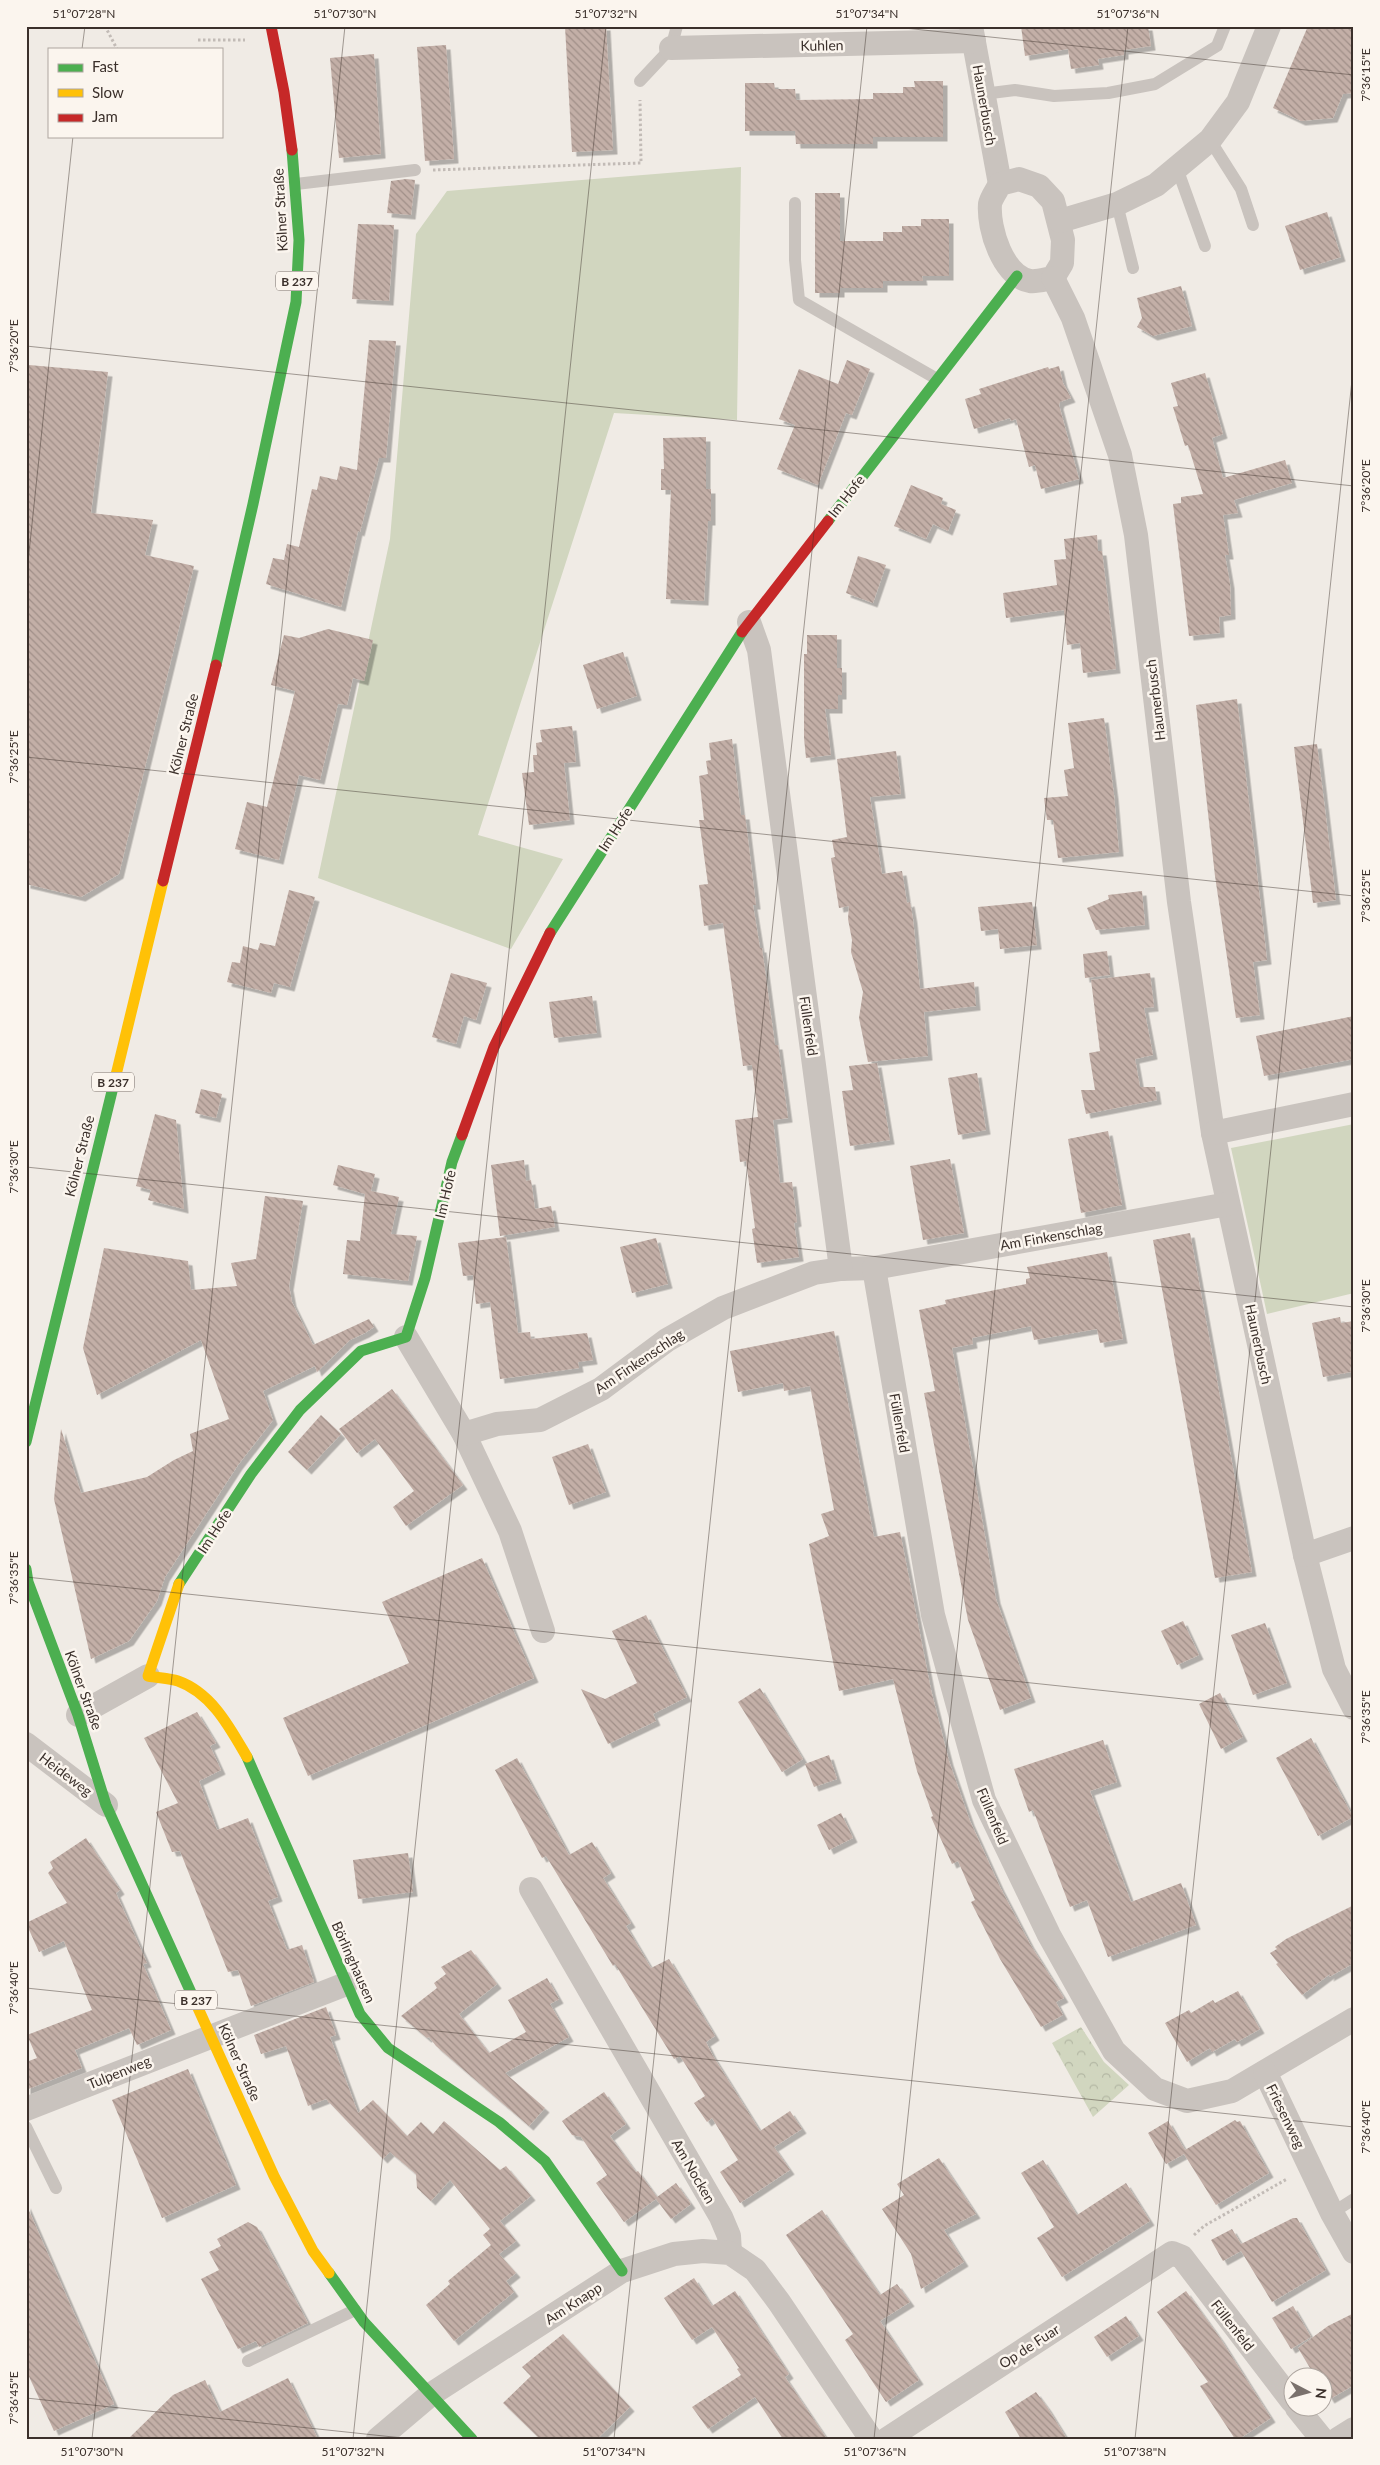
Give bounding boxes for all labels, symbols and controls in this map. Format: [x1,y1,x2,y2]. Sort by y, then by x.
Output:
text: 51°07'28"N [53,6,115,21]
text: 51°07'30"N [314,6,376,21]
text: 51°07'32"N [575,6,637,21]
text: 51°07'34"N [836,6,898,21]
text: 51°07'36"N [1097,6,1159,21]
street label: Kuhlen [800,36,844,54]
legend [48,48,222,138]
text: 7°36'15"E [1358,48,1373,102]
text: Fast [92,57,119,75]
street label: Haunerbusch [970,63,1000,147]
text: Slow [92,83,124,101]
text: Jam [92,107,118,125]
street label: Kölner Straße [269,168,291,252]
road number: B 237 [276,272,318,290]
text: 7°36'20"E [6,319,21,373]
text: 7°36'20"E [1358,459,1373,513]
street label: Im Hofe [824,471,868,521]
street label: Haunerbusch [1142,658,1168,742]
street label: Kölner Straße [165,692,201,776]
text: 7°36'25"E [6,730,21,784]
street label: Im Hofe [594,804,636,854]
text: 7°36'25"E [1358,869,1373,923]
street label: Füllenfeld [796,995,822,1057]
road number: B 237 [92,1072,134,1092]
street label: Kölner Straße [61,1114,97,1198]
text: 7°36'30"E [6,1140,21,1194]
street label: Im Hofe [431,1168,459,1220]
street label: Am Finkenschlag [998,1219,1104,1253]
text: 7°36'30"E [1358,1279,1373,1333]
street label: Haunerbusch [1242,1302,1276,1386]
street label: Am Finkenschlag [591,1325,687,1397]
street label: Füllenfeld [886,1392,914,1454]
street label: Im Hofe [193,1506,235,1556]
text: 7°36'35"E [6,1551,21,1605]
street label: Kölner Straße [62,1648,106,1732]
text: 7°36'35"E [1358,1690,1373,1744]
street label: Heideweg [36,1749,96,1799]
street label: Füllenfeld [973,1785,1013,1847]
street label: Börlinghausen [328,1919,380,2005]
text: 7°36'40"E [6,1961,21,2015]
road number: B 237 [175,1990,217,2010]
street label: Kölner Straße [215,2020,265,2104]
street label: Tulpenweg [85,2052,153,2092]
street label: Friesenweg [1263,2081,1309,2151]
text: 7°36'40"E [1358,2100,1373,2154]
street label: Am Nocken [669,2136,719,2206]
street label: Am Knapp [541,2278,605,2328]
street label: Füllenfeld [1208,2296,1258,2354]
street label: Op de Fuar [996,2320,1062,2372]
north arrow [1282,2368,1332,2418]
text: 7°36'45"E [6,2371,21,2425]
text: N [1312,2387,1330,2400]
text: 51°07'30"N [61,2444,123,2459]
text: 51°07'32"N [322,2444,384,2459]
text: 51°07'34"N [583,2444,645,2459]
text: 51°07'36"N [844,2444,906,2459]
text: 51°07'38"N [1104,2444,1166,2459]

